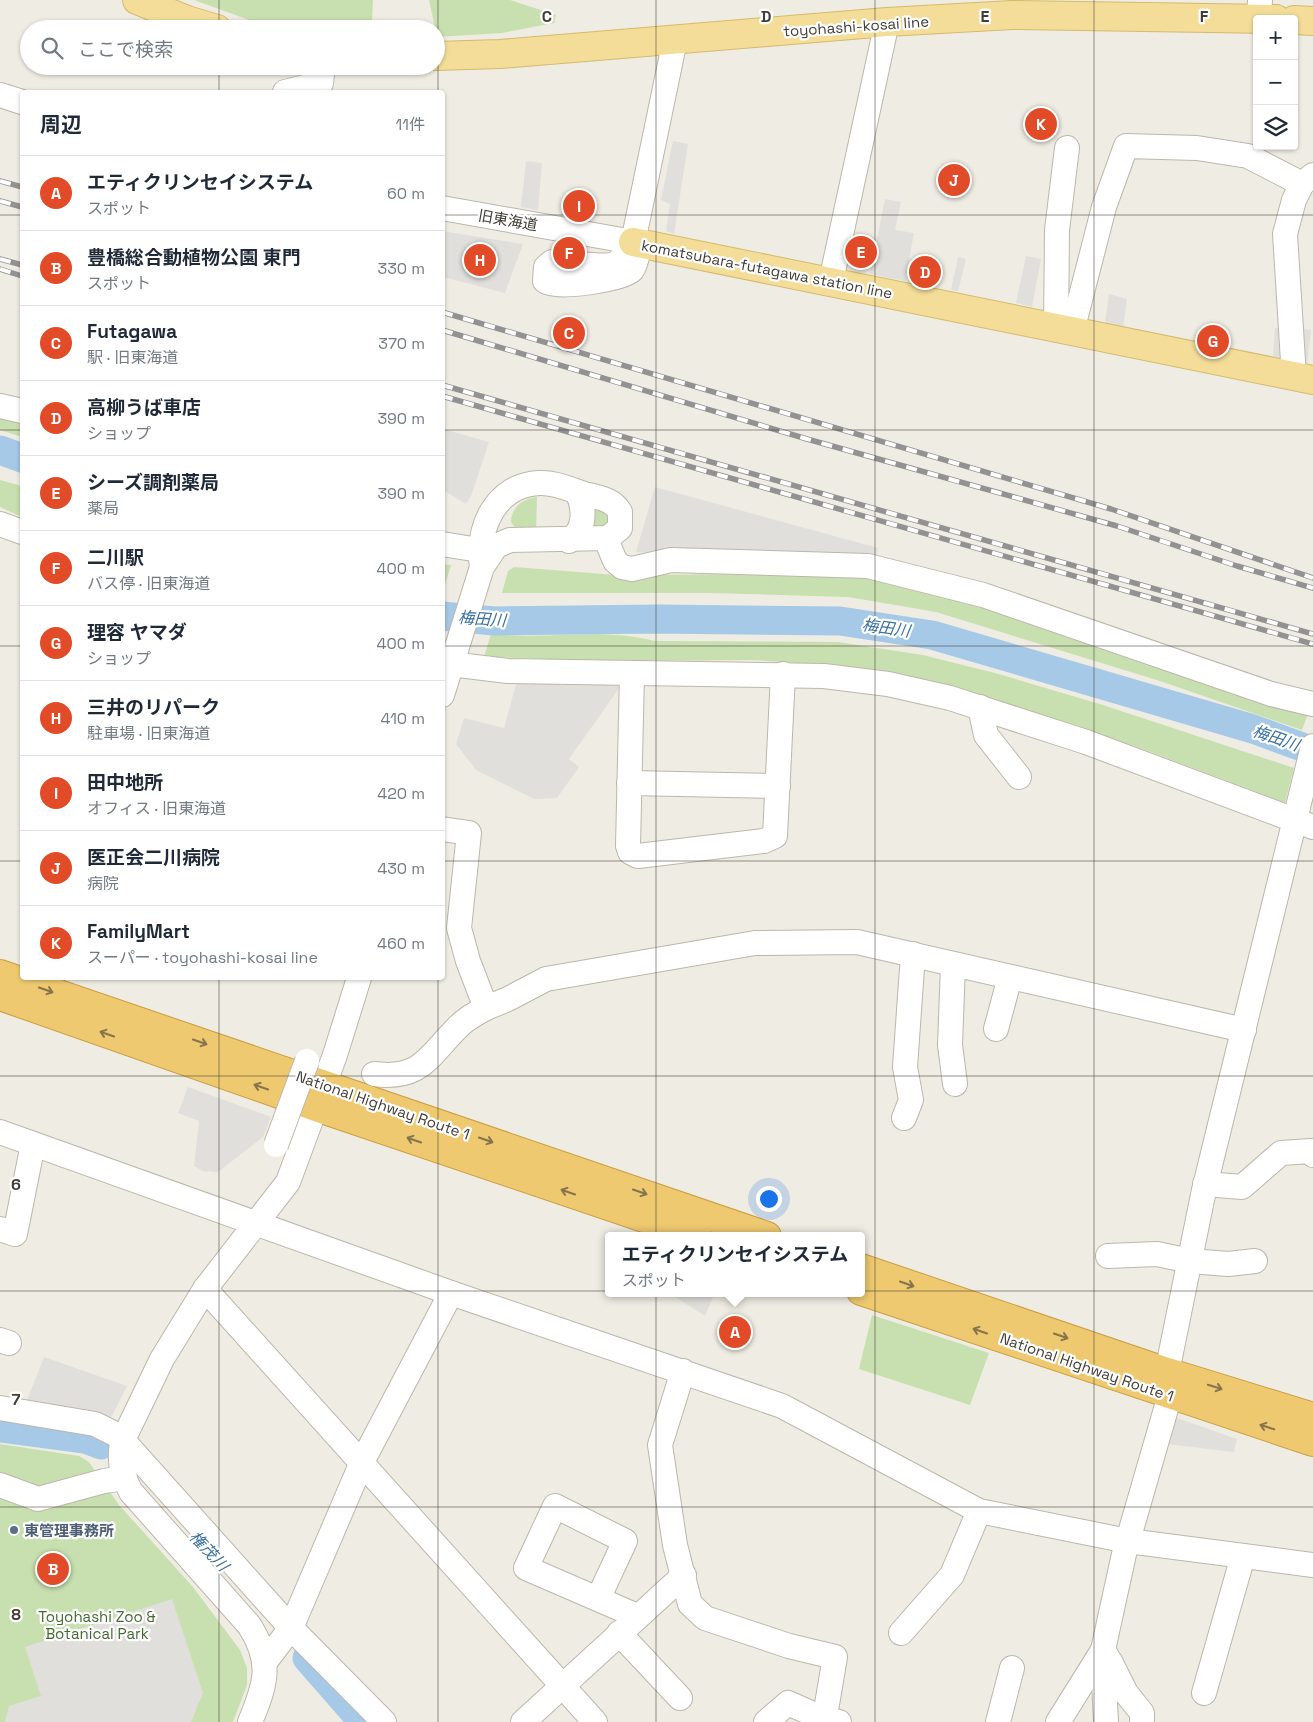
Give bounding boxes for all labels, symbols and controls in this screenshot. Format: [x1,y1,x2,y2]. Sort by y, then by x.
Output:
text: C [542,6,552,27]
text: D [761,6,771,27]
text: E [981,6,990,27]
text: F [1200,6,1209,27]
street label: toyohashi-kosai line [782,11,930,41]
map controls [1253,15,1298,150]
button: + [1253,15,1298,60]
search box [20,20,445,75]
icon: search [38,34,66,62]
text: ここで検索 [78,37,173,62]
button: − [1253,60,1298,105]
pin: K [1025,105,1057,143]
button: layers [1253,105,1298,150]
text: 周辺 [40,111,82,138]
text: 11件 [396,114,425,135]
pin: J [938,161,970,199]
text: エティクリンセイシステム [87,170,313,195]
text: A [51,183,61,204]
text: 60 m [387,183,425,204]
pin: I [563,187,595,225]
text: スポット [87,198,151,219]
street label: 旧東海道 [477,205,539,235]
pin: E [845,233,877,271]
pin: F [553,234,585,272]
street label: komatsubara-futagawa station line [640,235,894,303]
pin: H [464,241,496,279]
text: 豊橋総合動植物公園 東門 [87,245,301,270]
pin: D [909,253,941,291]
text: B [51,258,61,279]
text: 330 m [378,258,425,279]
text: スポット [87,273,151,294]
pin: C [553,314,585,352]
text: Futagawa [87,319,177,344]
pin: G [1197,322,1229,360]
text: C [51,333,61,354]
text: 370 m [378,333,425,354]
text: 駅 · 旧東海道 [87,347,178,368]
text: 高柳うば車店 [87,395,201,420]
text: D [51,408,61,429]
text: 390 m [377,408,425,429]
text: ショップ [87,423,151,444]
text: シーズ調剤薬局 [87,470,219,495]
text: E [52,483,60,504]
text: 390 m [377,483,425,504]
text: 薬局 [87,498,119,519]
text: 二川駅 [87,545,144,570]
text: F [52,558,60,579]
text: 400 m [377,558,425,579]
text: バス停 · 旧東海道 [87,573,210,594]
water label: 梅田川 [457,607,509,631]
water label: 梅田川 [861,614,913,642]
text: 理容 ヤマダ [87,620,187,645]
text: G [51,633,61,654]
text: 400 m [377,633,425,654]
text: ショップ [87,648,151,669]
text: 三井のリパーク [87,695,220,720]
text: H [51,708,61,729]
text: 410 m [381,708,425,729]
water label: 梅田川 [1250,720,1304,756]
text: 駐車場 · 旧東海道 [87,723,210,744]
text: 田中地所 [87,770,163,795]
text: I [54,783,58,804]
text: 420 m [377,783,425,804]
text: オフィス · 旧東海道 [87,798,226,819]
text: 医正会二川病院 [87,845,220,870]
text: J [51,858,61,879]
text: 430 m [377,858,425,879]
text: 病院 [87,873,119,894]
text: FamilyMart [87,919,190,944]
text: K [51,933,61,954]
text: 460 m [377,933,425,954]
text: スーパー · toyohashi-kosai line [87,947,318,968]
one-way arrow [38,986,53,995]
one-way arrow [100,1029,116,1038]
one-way arrow [192,1038,207,1047]
street label: National Highway Route 1 [294,1066,472,1144]
one-way arrow [253,1082,269,1092]
one-way arrow [407,1135,423,1144]
one-way arrow [478,1136,493,1145]
text: 6 [11,1174,21,1195]
your location [756,1186,782,1212]
one-way arrow [561,1187,577,1196]
one-way arrow [632,1188,648,1198]
popup [605,1232,865,1297]
text: エティクリンセイシステム [622,1242,848,1267]
text: スポット [622,1270,686,1291]
one-way arrow [899,1280,915,1289]
pin: A [719,1313,751,1351]
one-way arrow [972,1326,988,1335]
street label: National Highway Route 1 [998,1328,1176,1406]
one-way arrow [1053,1332,1068,1341]
one-way arrow [1207,1383,1223,1393]
text: 7 [12,1389,21,1410]
one-way arrow [1259,1421,1275,1431]
place label: 東管理事務所 [24,1521,114,1540]
marker: 東管理事務所 [8,1524,20,1536]
water label: 権茂川 [185,1526,234,1577]
pin: B [37,1550,69,1588]
text: 8 [11,1604,21,1625]
park label: Toyohashi Zoo & Botanical Park [38,1607,156,1643]

